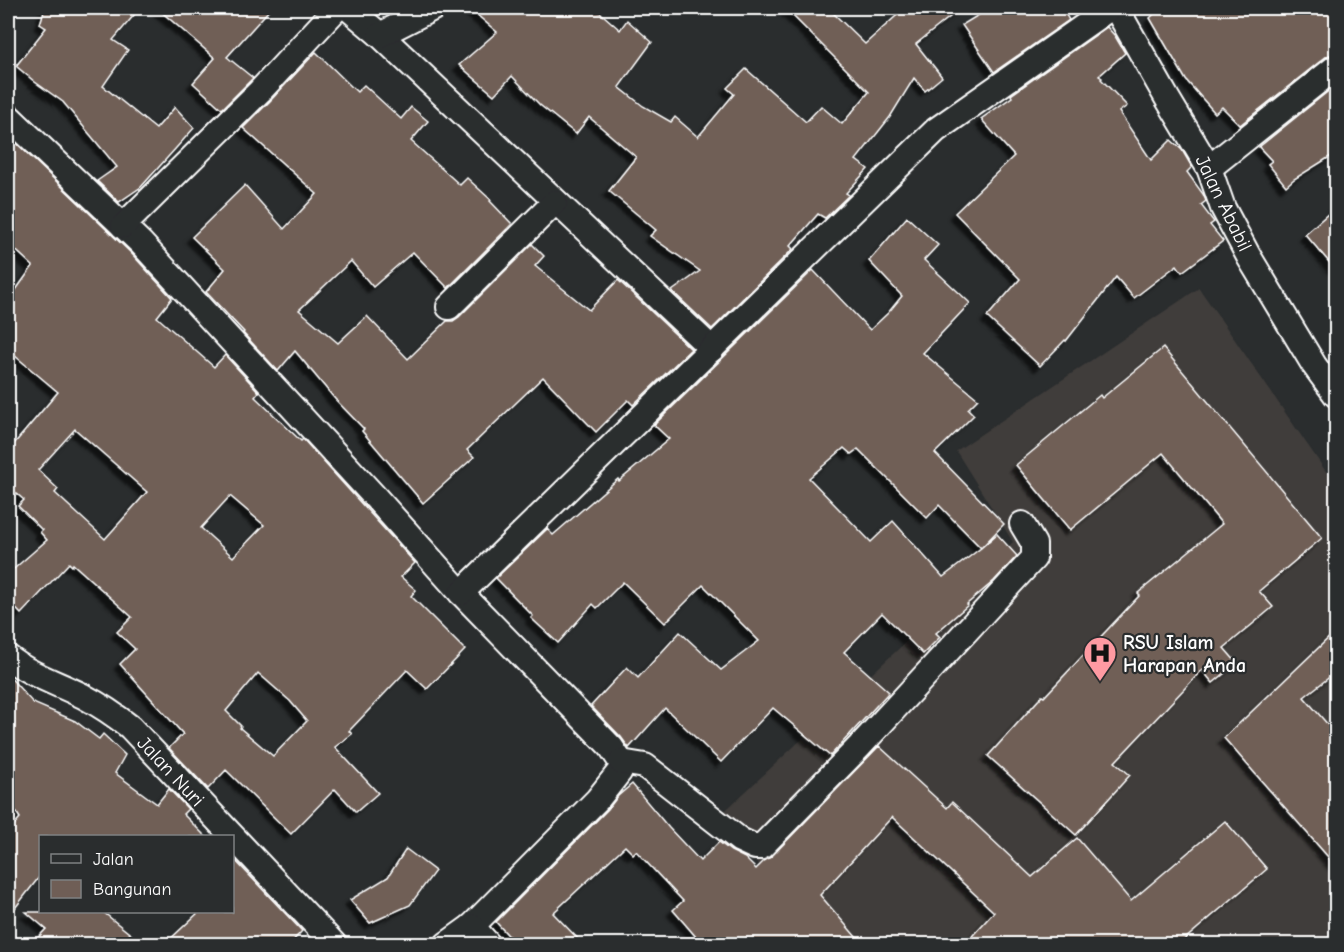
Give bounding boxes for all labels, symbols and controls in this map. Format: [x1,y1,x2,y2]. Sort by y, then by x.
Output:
street label: Jalan Ababil [1190,151,1257,255]
place label: RSU Islam Harapan Anda [1123,631,1246,677]
hospital icon: RSU Islam Harapan Anda [1082,635,1118,682]
street label: Jalan Nuri [132,731,209,811]
legend [39,835,234,913]
text: Jalan [93,849,134,870]
text: Bangunan [93,879,171,900]

